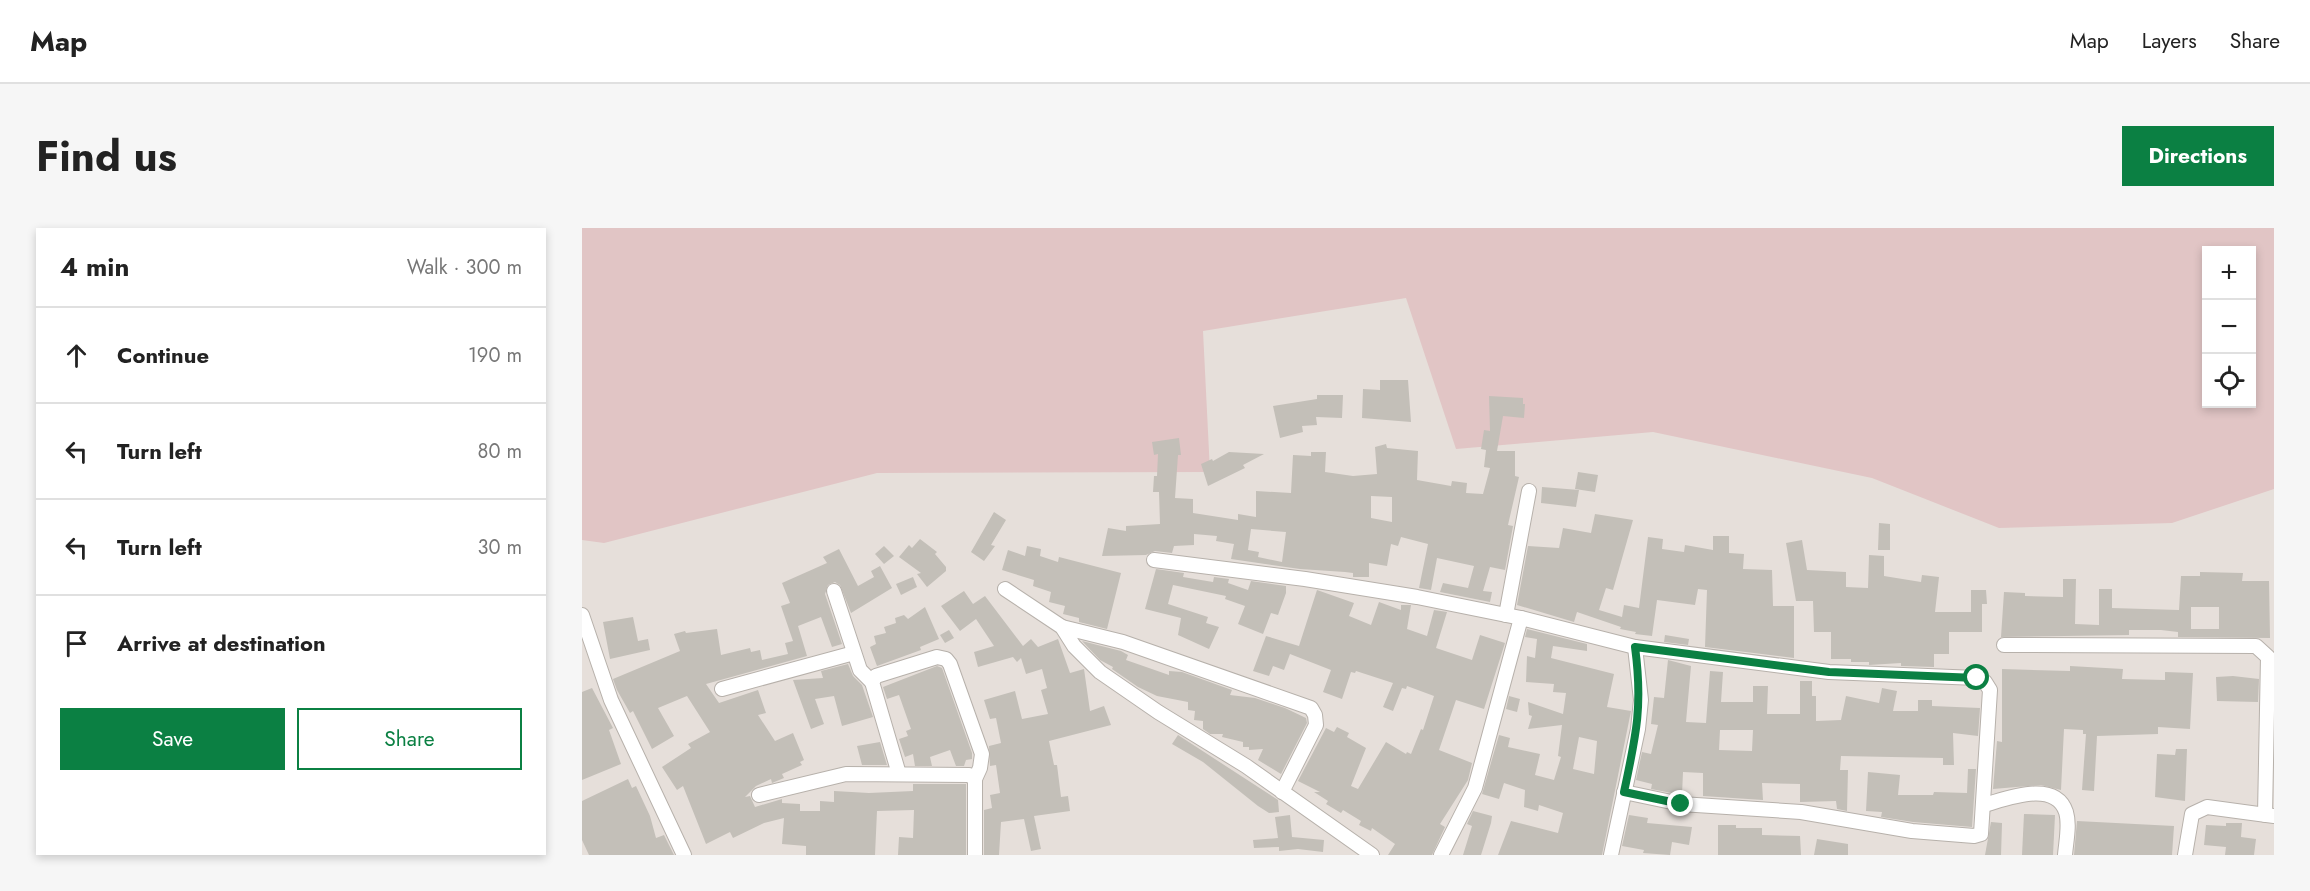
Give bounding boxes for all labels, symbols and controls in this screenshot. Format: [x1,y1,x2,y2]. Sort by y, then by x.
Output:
text: Map [30,21,87,62]
text: Map [2070,26,2109,56]
text: Layers [2142,26,2197,56]
text: Share [2230,26,2280,56]
text: Find us [36,126,177,187]
button: Directions [2122,126,2274,186]
map controls [2202,246,2256,408]
button: + [2202,246,2256,300]
text: 4 min [60,248,129,286]
text: Walk · 300 m [407,253,522,282]
button: − [2202,300,2256,354]
icon: ahead [60,339,93,372]
text: Continue [117,339,209,371]
text: 190 m [468,341,522,370]
button: locate [2202,354,2256,408]
icon: left [60,435,93,468]
text: Turn left [117,435,202,467]
text: 80 m [477,437,522,466]
icon: left [60,531,93,564]
text: Turn left [117,531,202,563]
text: 30 m [477,533,522,562]
icon: arrive [60,627,93,660]
text: Arrive at destination [117,627,326,659]
route start [1963,664,1989,690]
button: Save [60,708,285,770]
button: Share [297,708,522,770]
route end [1667,790,1693,816]

